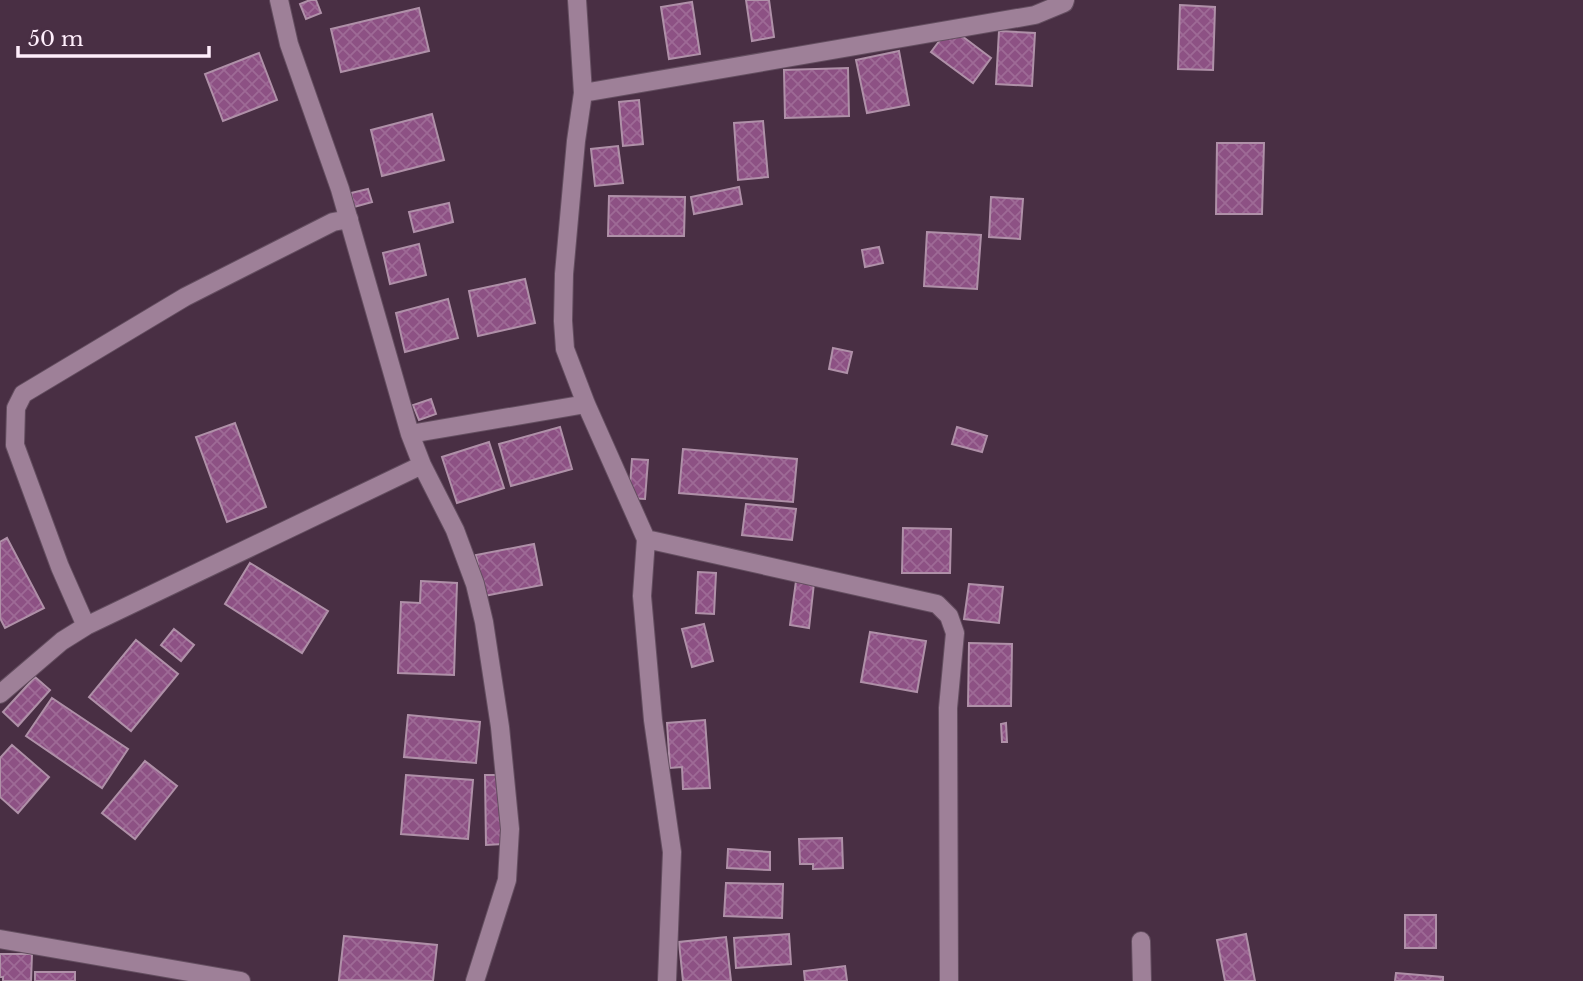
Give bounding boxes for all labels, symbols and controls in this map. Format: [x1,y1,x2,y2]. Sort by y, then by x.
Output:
scale bar [18,14,208,58]
text: 50 m [28,26,84,52]

